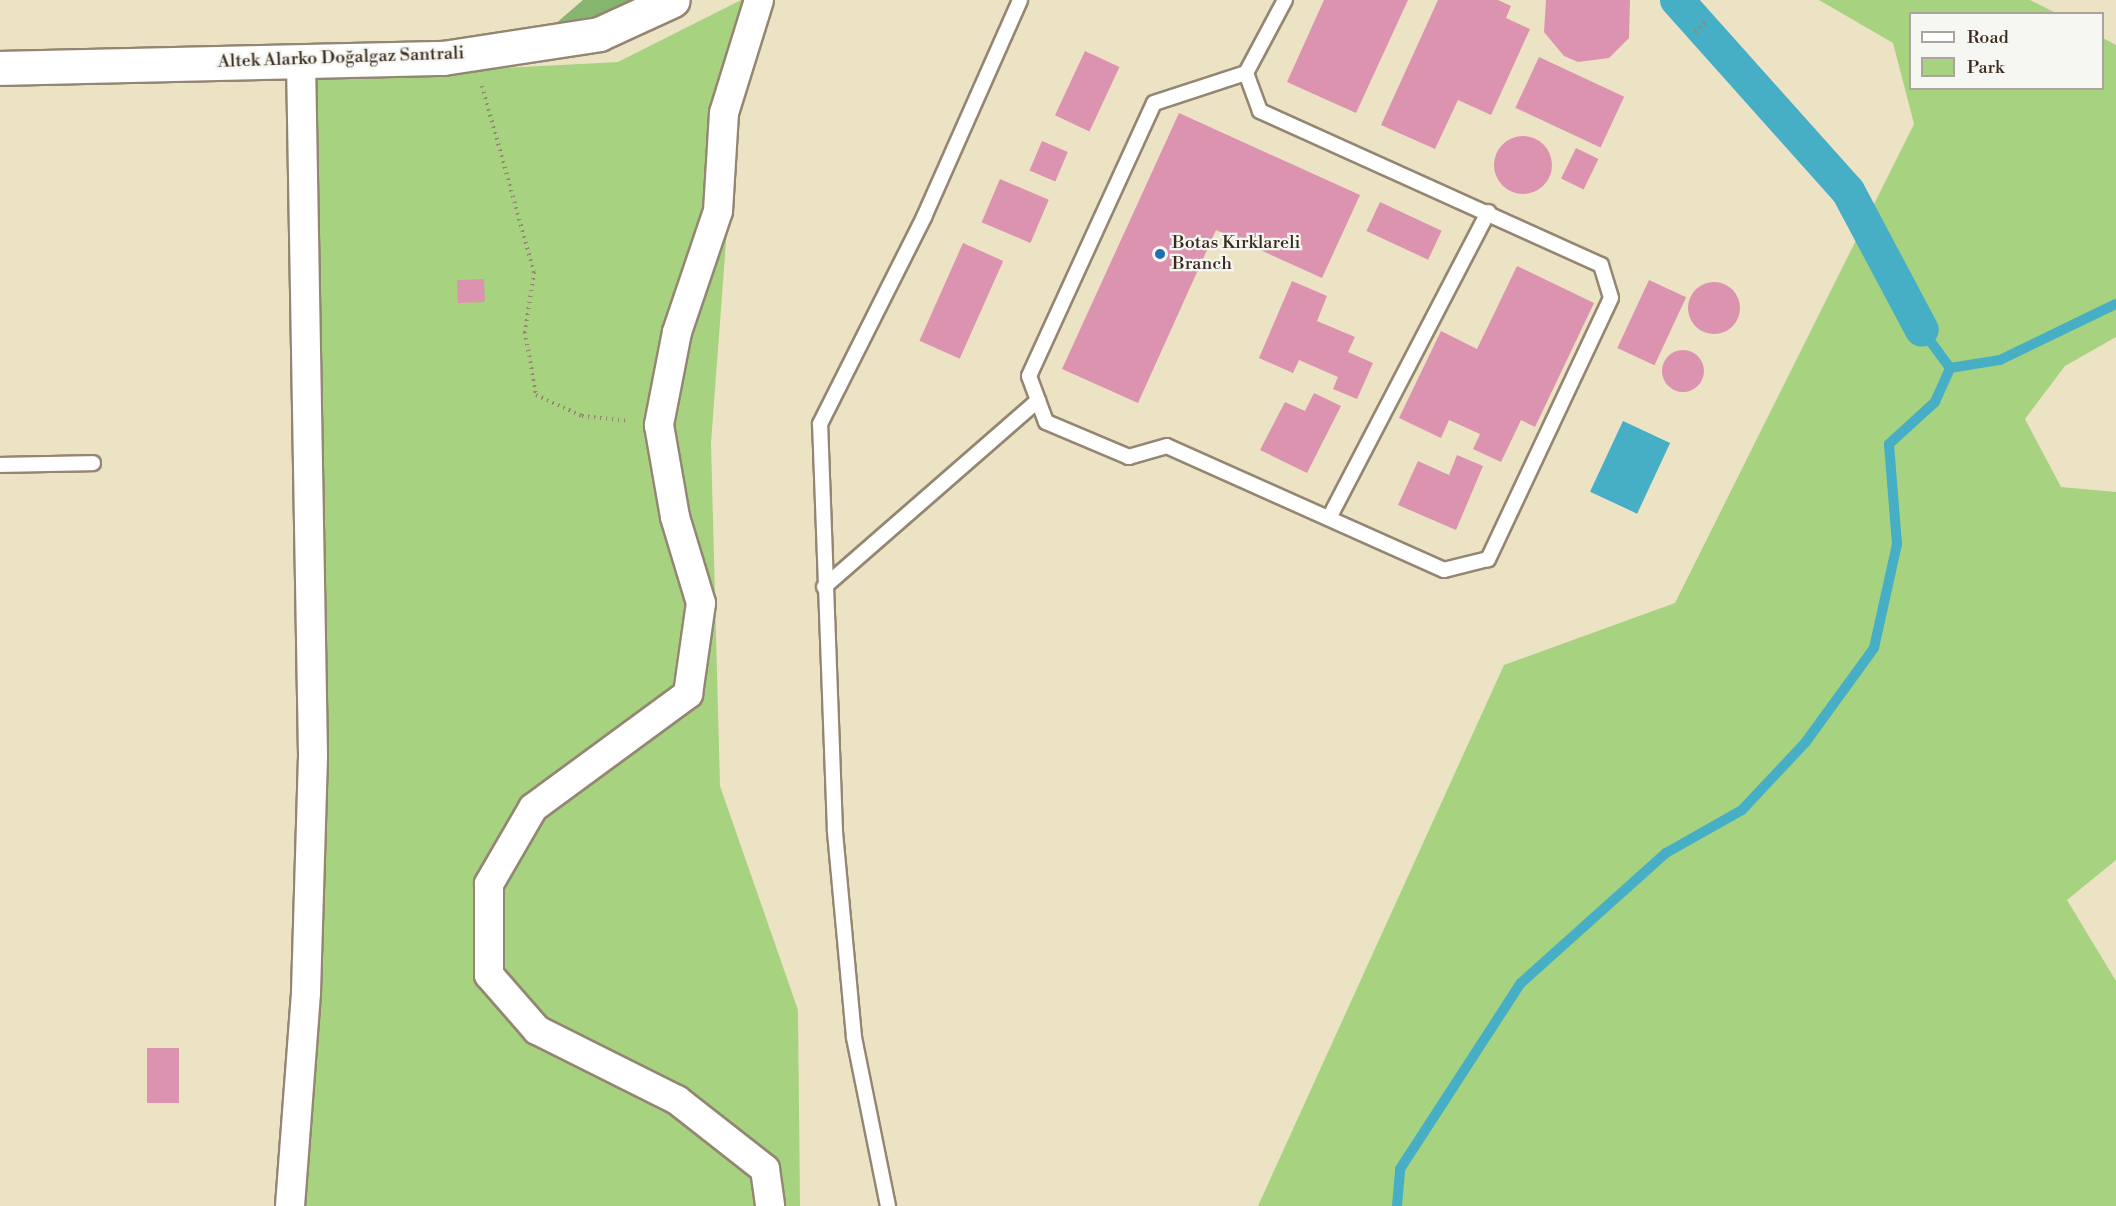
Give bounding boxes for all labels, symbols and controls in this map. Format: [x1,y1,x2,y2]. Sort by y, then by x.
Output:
legend [1909,12,2104,90]
text: Road [1967,26,2009,49]
street label: Altek Alarko Doğalgaz Santrali [217,43,465,73]
text: Park [1967,56,2004,79]
place label: Botas Kırklareli Branch [1172,233,1300,276]
marker: Botas Kırklareli Branch [1153,247,1167,261]

